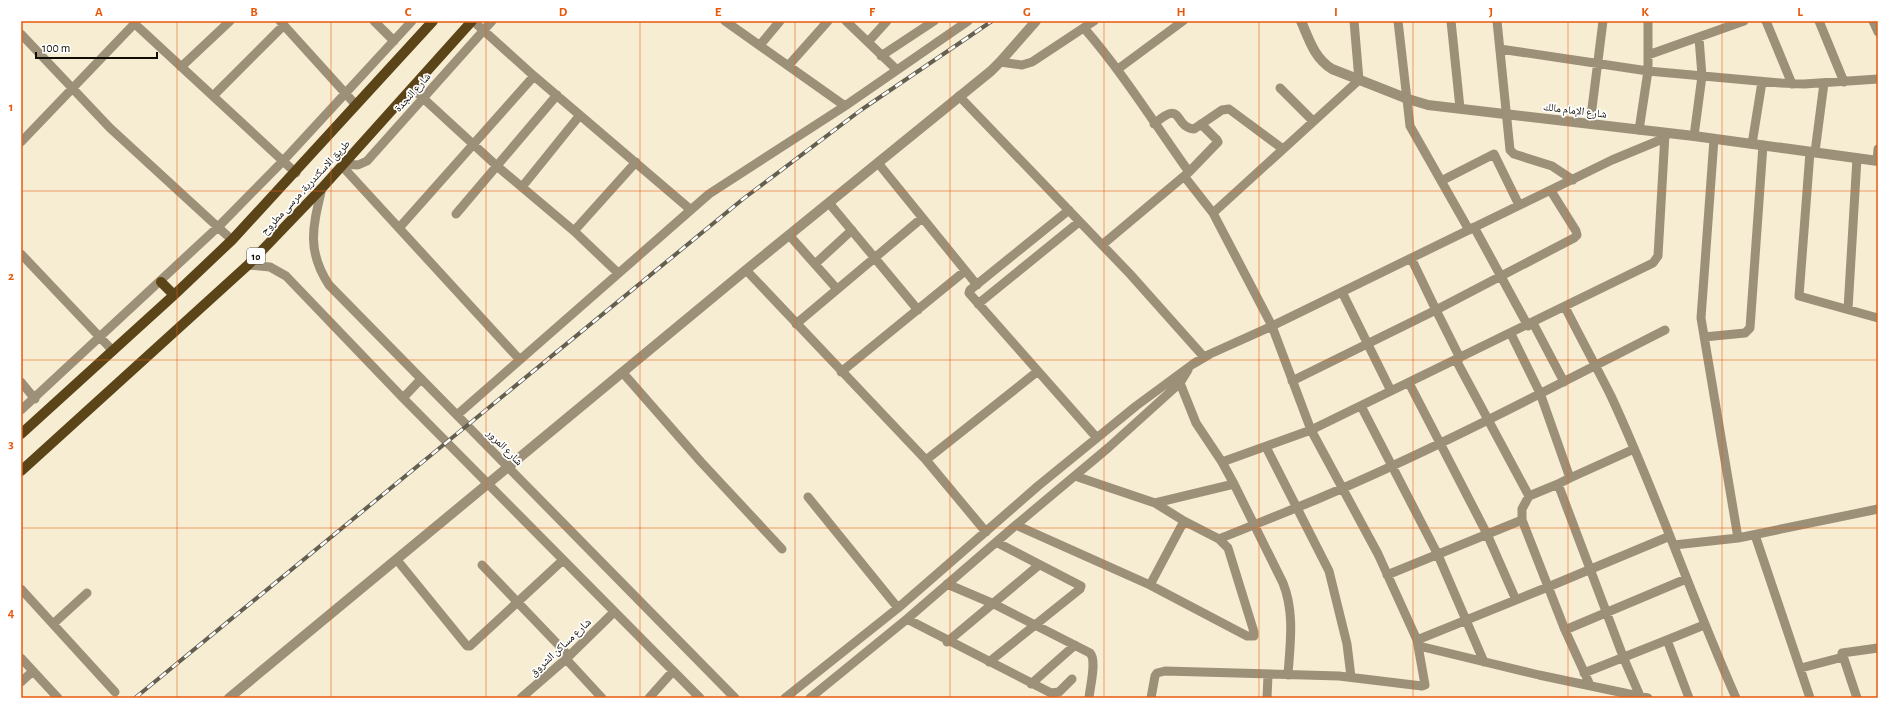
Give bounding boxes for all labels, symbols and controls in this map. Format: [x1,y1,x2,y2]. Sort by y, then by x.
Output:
text: A [95,6,103,19]
text: B [250,6,258,19]
text: C [405,6,412,19]
text: D [559,6,568,19]
text: E [715,6,722,19]
text: F [869,6,876,19]
text: G [1023,6,1031,19]
text: H [1176,6,1186,19]
text: I [1334,6,1338,19]
text: J [1489,6,1493,19]
text: K [1641,6,1649,19]
text: L [1797,6,1803,19]
scale bar [36,34,157,60]
text: 100 m [42,42,70,54]
street label: شارع النجدة [392,71,433,114]
text: 1 [9,101,13,114]
street label: شارع الإمام مالك [1542,101,1608,121]
street label: طريق الاسكندرية, مرسى مطروح [259,138,353,238]
road number: 10 [247,248,265,264]
text: 2 [8,270,14,283]
street label: شارع المرور [483,426,525,468]
text: 3 [8,438,14,451]
text: 4 [8,607,15,620]
street label: شارع مساكن الشروق [527,616,594,679]

